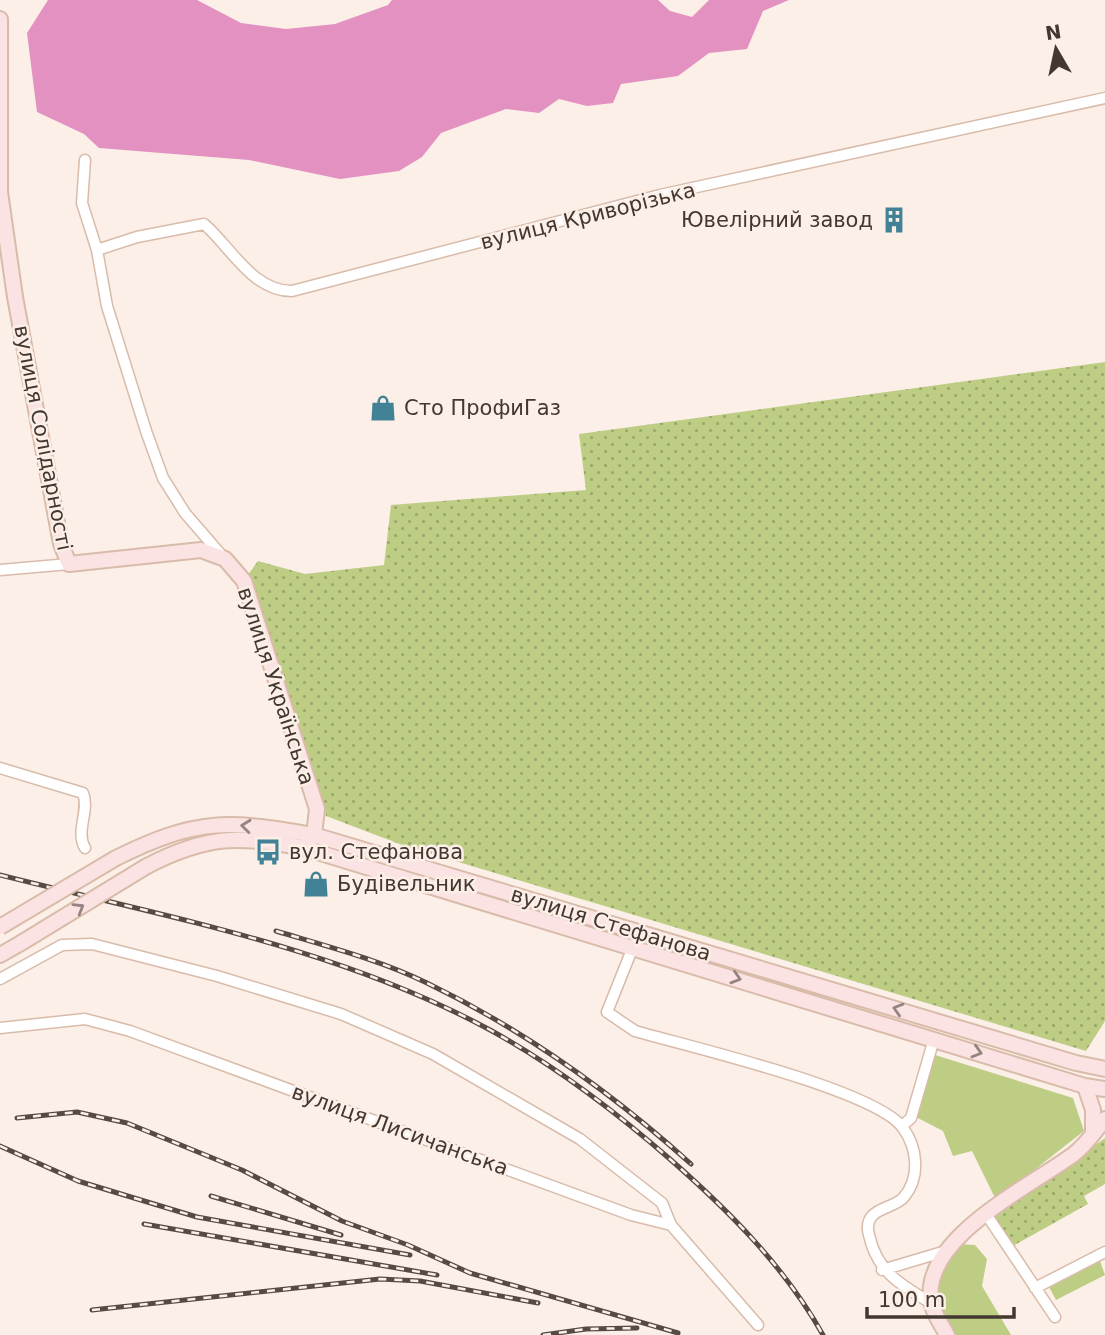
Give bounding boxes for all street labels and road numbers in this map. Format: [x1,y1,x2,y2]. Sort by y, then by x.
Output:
street label: вулиця Криворізька [478,178,698,254]
street label: вулиця Солідарності [9,323,77,553]
street label: вулиця Українська [233,584,319,788]
street label: вулиця Стефанова [508,882,714,966]
street label: вулиця Лисичанська [288,1080,512,1180]

